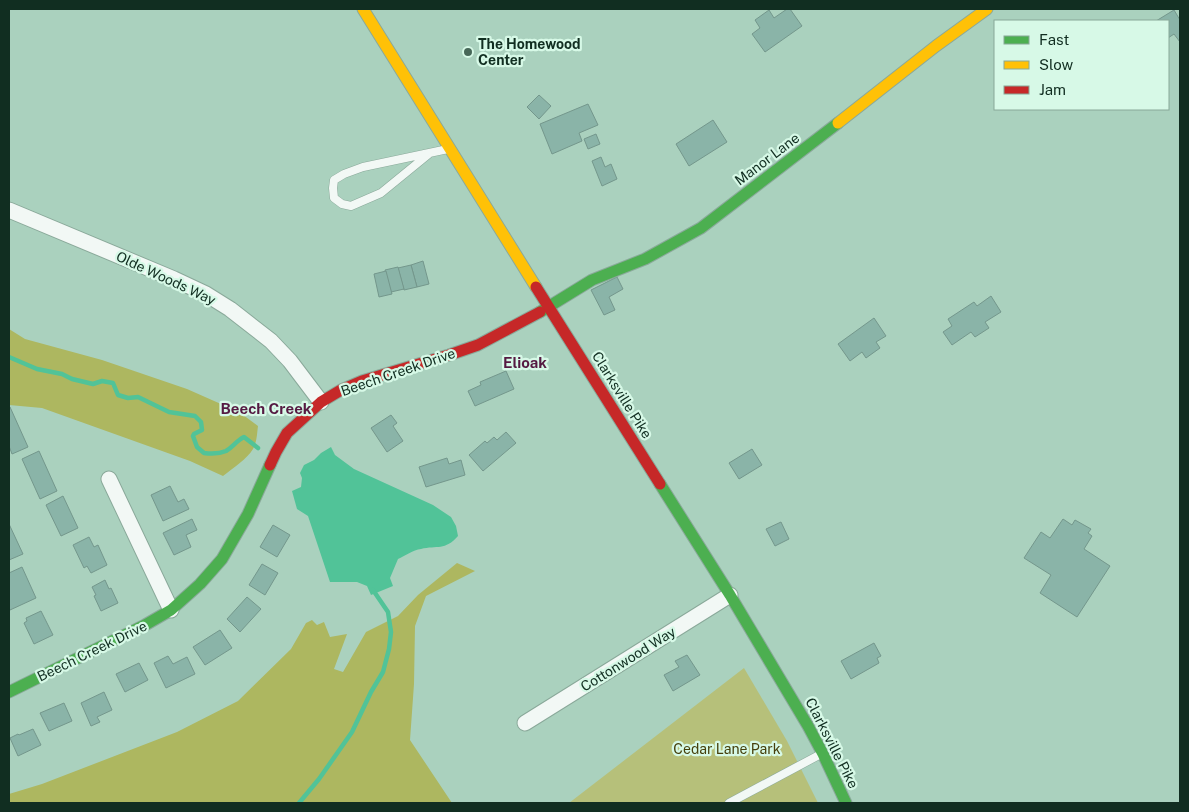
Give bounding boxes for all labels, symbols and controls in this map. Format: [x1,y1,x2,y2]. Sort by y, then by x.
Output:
legend [994,20,1169,110]
text: Fast [1039,31,1069,48]
place label: The Homewood Center [478,36,581,68]
marker: The Homewood Center [462,46,474,58]
text: Slow [1039,56,1074,73]
text: Jam [1039,81,1066,98]
street label: Manor Lane [732,130,802,188]
street label: Olde Woods Way [114,248,219,308]
street label: Beech Creek Drive [339,345,457,399]
street label: Clarksville Pike [589,349,655,441]
district label: Elioak [503,354,547,371]
district label: Beech Creek [220,400,312,417]
street label: Beech Creek Drive [35,617,149,684]
street label: Cottonwood Way [578,623,679,695]
street label: Clarksville Pike [802,695,862,791]
park label: Cedar Lane Park [673,741,781,757]

